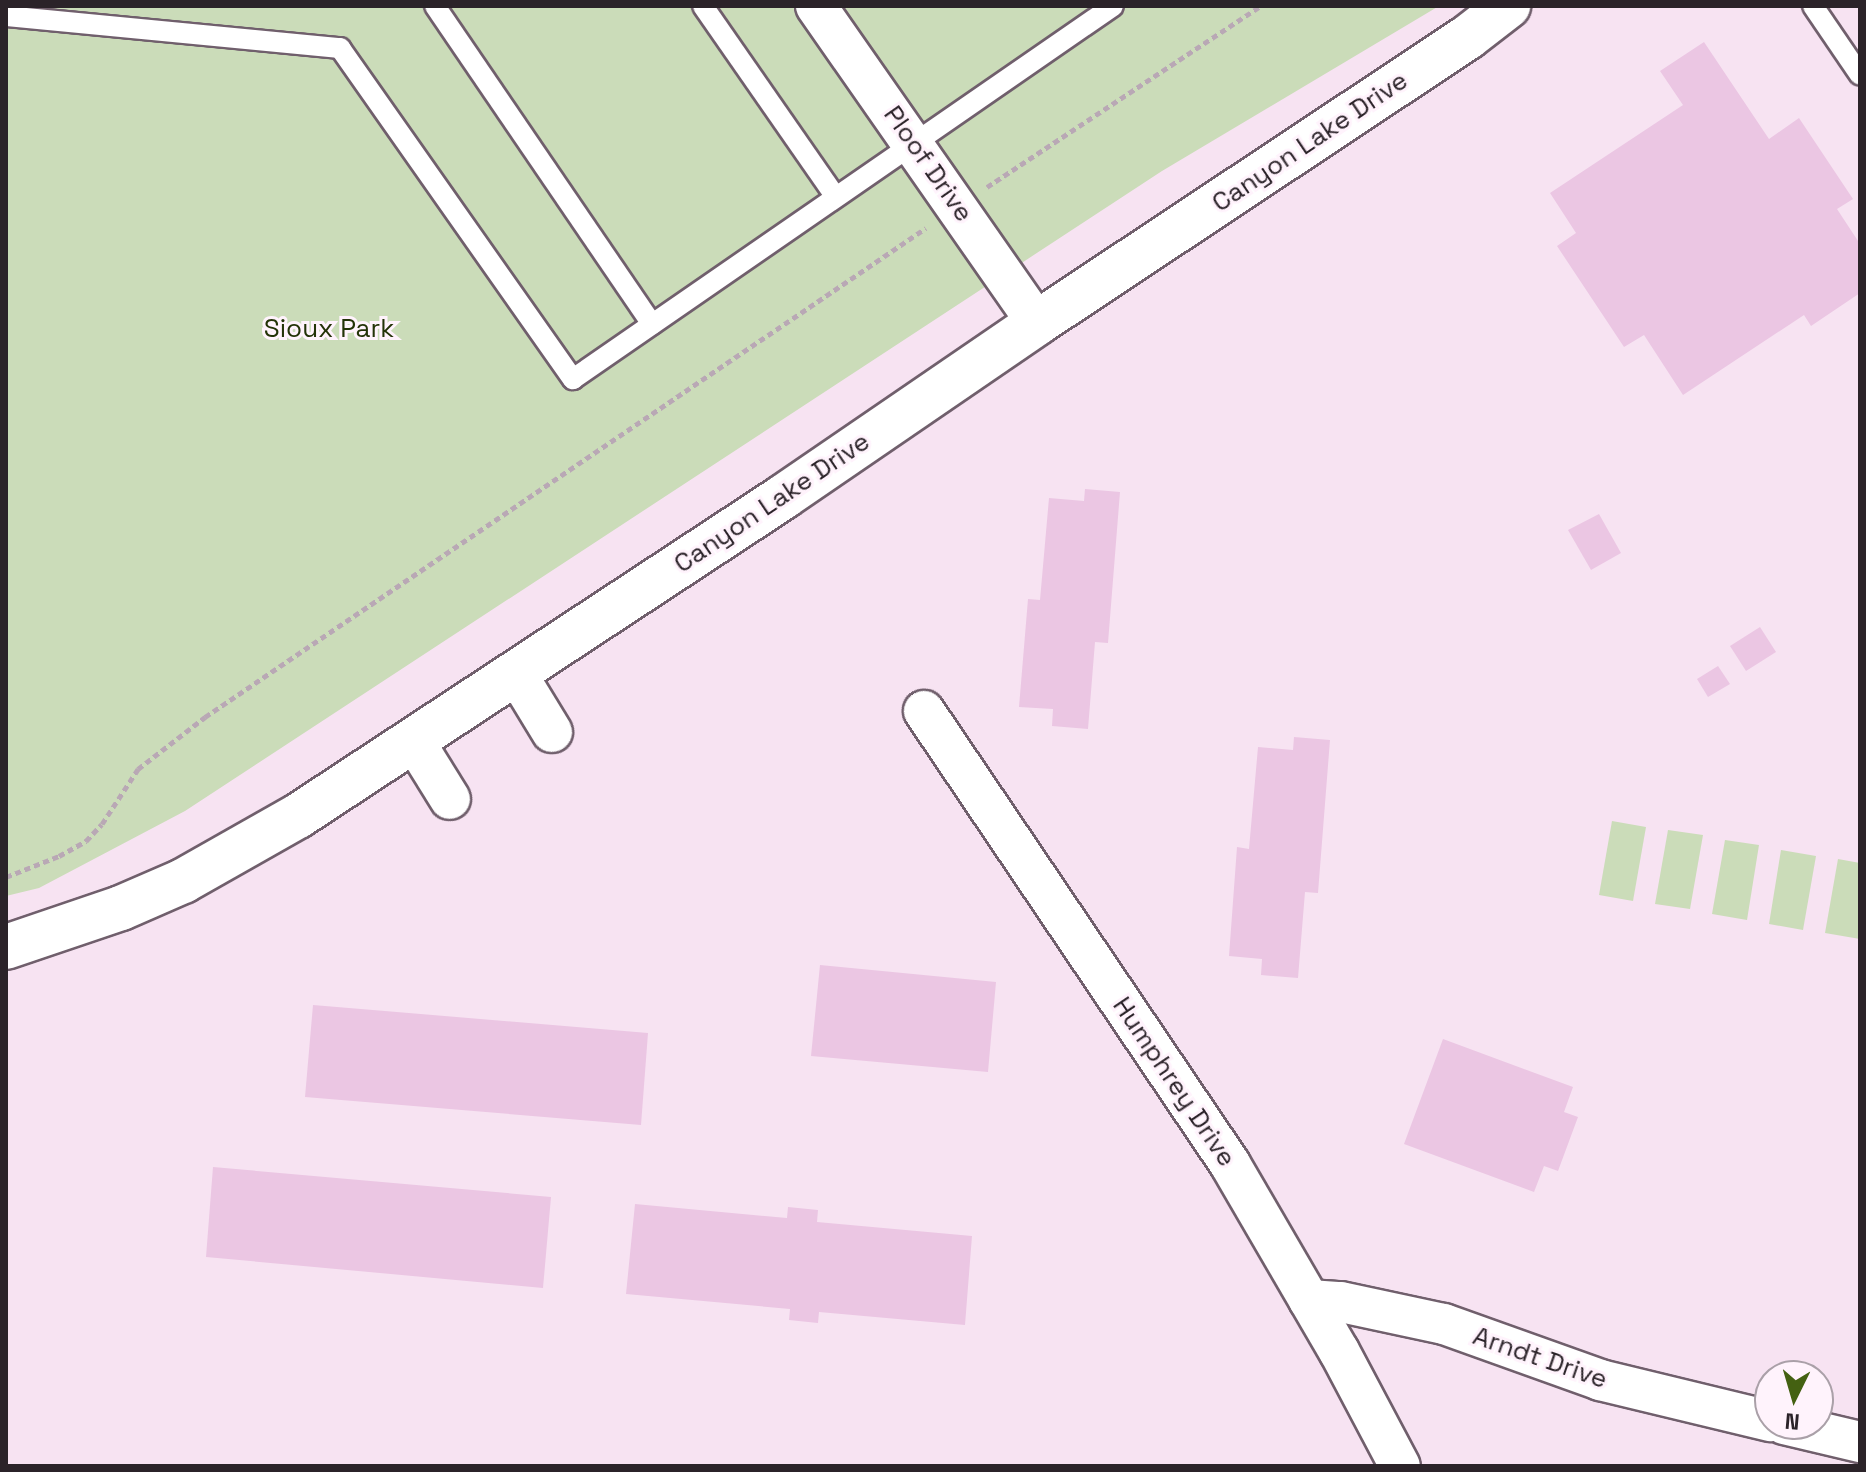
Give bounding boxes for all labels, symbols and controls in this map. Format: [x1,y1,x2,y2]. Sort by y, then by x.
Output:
street label: Canyon Lake Drive [1206,65,1414,219]
street label: Ploof Drive [877,100,979,228]
park label: Sioux Park [264,313,394,345]
street label: Canyon Lake Drive [668,426,876,580]
street label: Humphrey Drive [1106,991,1242,1173]
street label: Arndt Drive [1469,1320,1611,1396]
north arrow [1754,1360,1834,1440]
text: N [1784,1407,1801,1437]

